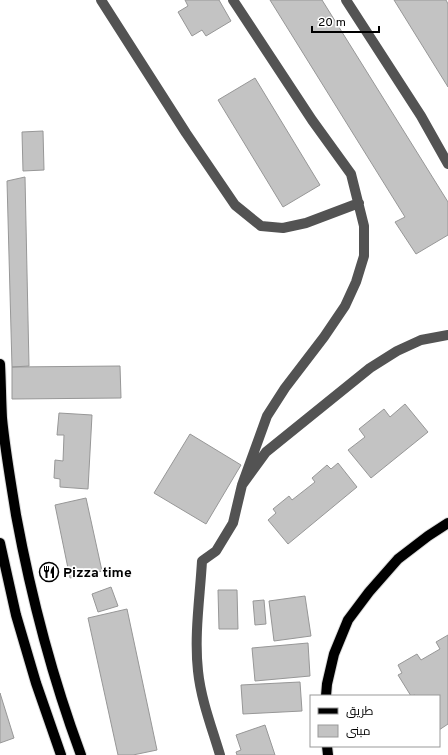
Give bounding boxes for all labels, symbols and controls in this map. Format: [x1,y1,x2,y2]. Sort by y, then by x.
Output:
scale bar [312,8,379,34]
text: 20 m [318,15,346,31]
restaurant icon: Pizza time [38,561,60,583]
place label: Pizza time [63,565,132,582]
legend [310,695,440,747]
text: طريق [346,704,374,720]
text: مبنى [346,724,371,740]

